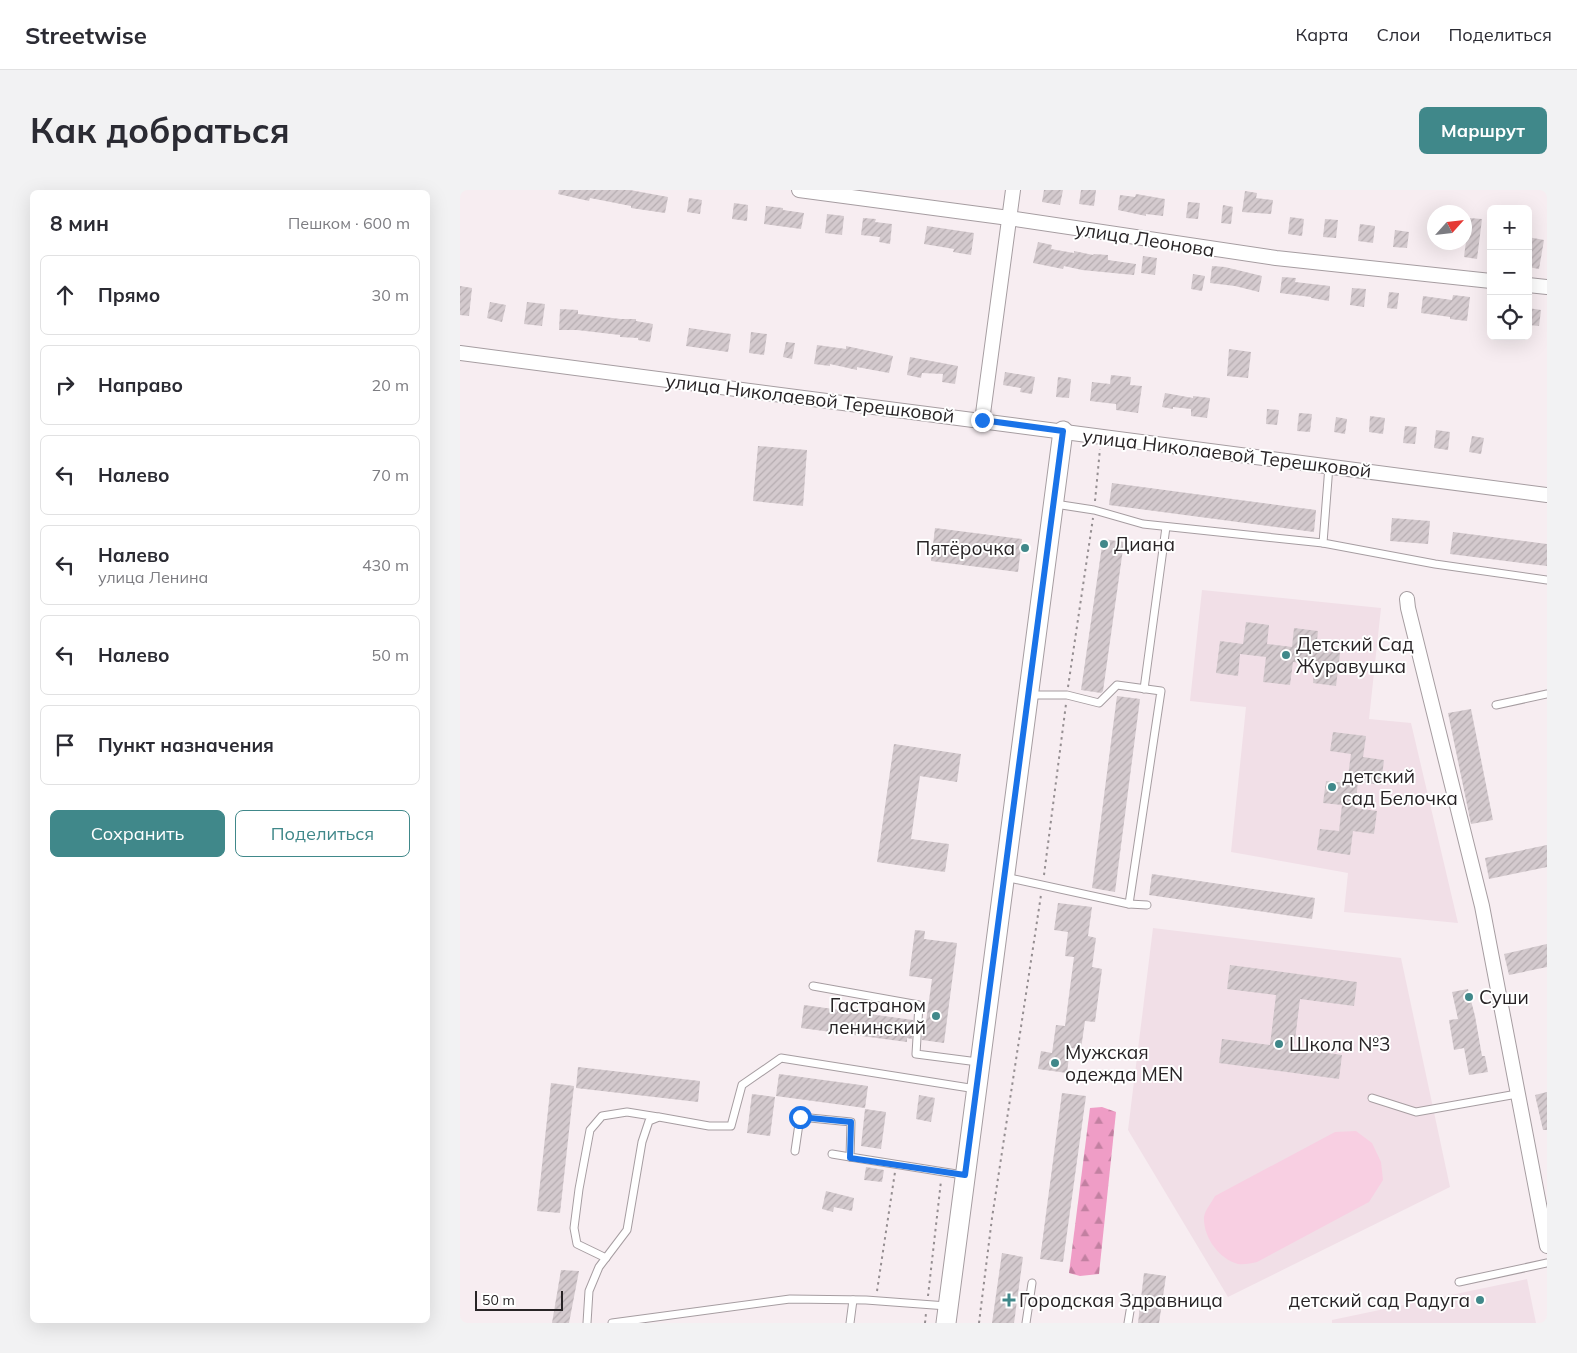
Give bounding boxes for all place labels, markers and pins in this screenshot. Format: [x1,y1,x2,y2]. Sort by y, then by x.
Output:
place label: Диана [1114,532,1175,556]
place label: Пятёрочка [916,536,1015,560]
marker: Диана [1098,538,1110,550]
marker: Пятёрочка [1019,542,1031,554]
place label: Детский Сад Журавушка [1296,632,1414,678]
marker: Детский Сад Журавушка [1280,649,1292,661]
place label: детский сад Белочка [1342,764,1458,810]
marker: детский сад Белочка [1326,781,1338,793]
place label: Суши [1479,985,1529,1009]
marker: Суши [1463,991,1475,1003]
place label: Гастраном ленинский [828,993,926,1039]
marker: Гастраном ленинский [930,1010,942,1022]
place label: Школа №3 [1289,1032,1390,1056]
marker: Школа №3 [1273,1038,1285,1050]
place label: Мужская одежда MEN [1065,1040,1183,1086]
marker: Мужская одежда MEN [1049,1057,1061,1069]
place label: Городская Здравница [1019,1288,1223,1312]
place label: детский сад Радуга [1289,1288,1470,1312]
marker: Городская Здравница [1003,1294,1015,1306]
marker: детский сад Радуга [1474,1294,1486,1306]

